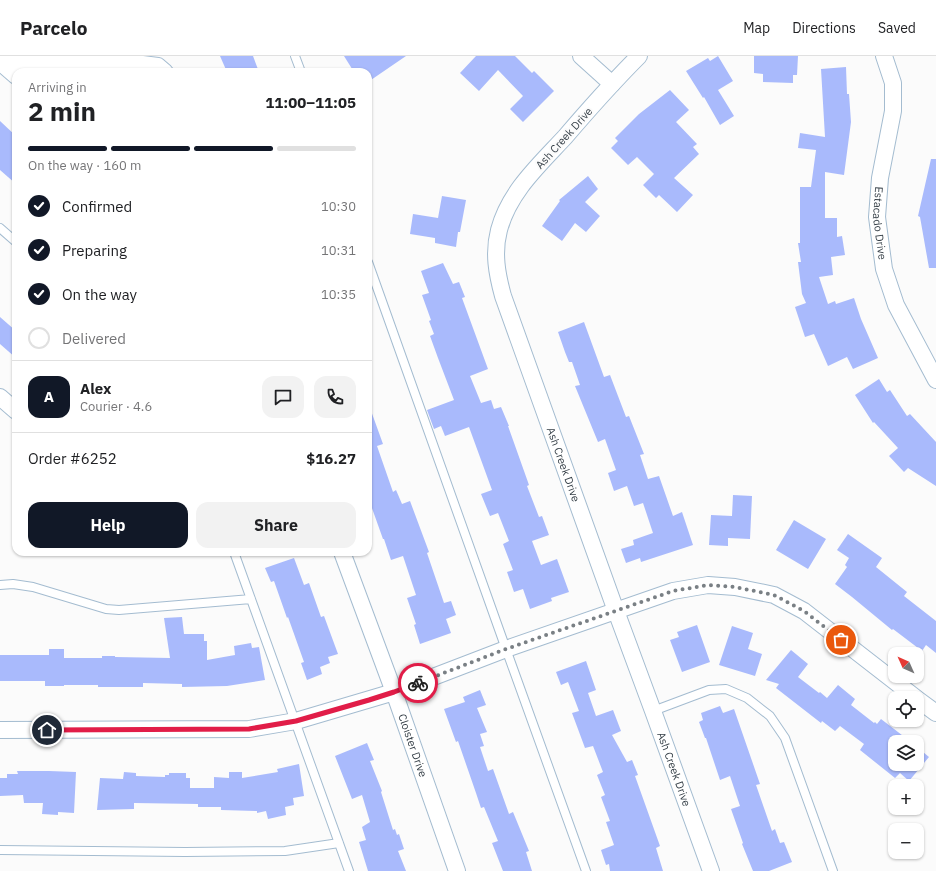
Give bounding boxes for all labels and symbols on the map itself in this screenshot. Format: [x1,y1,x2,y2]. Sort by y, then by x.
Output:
street label: Ash Creek Drive [533,104,595,172]
street label: Estacado Drive [870,186,890,261]
street label: Ash Creek Drive [544,425,583,504]
pin [824,623,858,657]
north arrow [888,647,924,683]
courier [398,663,438,703]
street label: Cloister Drive [395,712,430,779]
pin [30,713,64,747]
street label: Ash Creek Drive [654,730,694,808]

